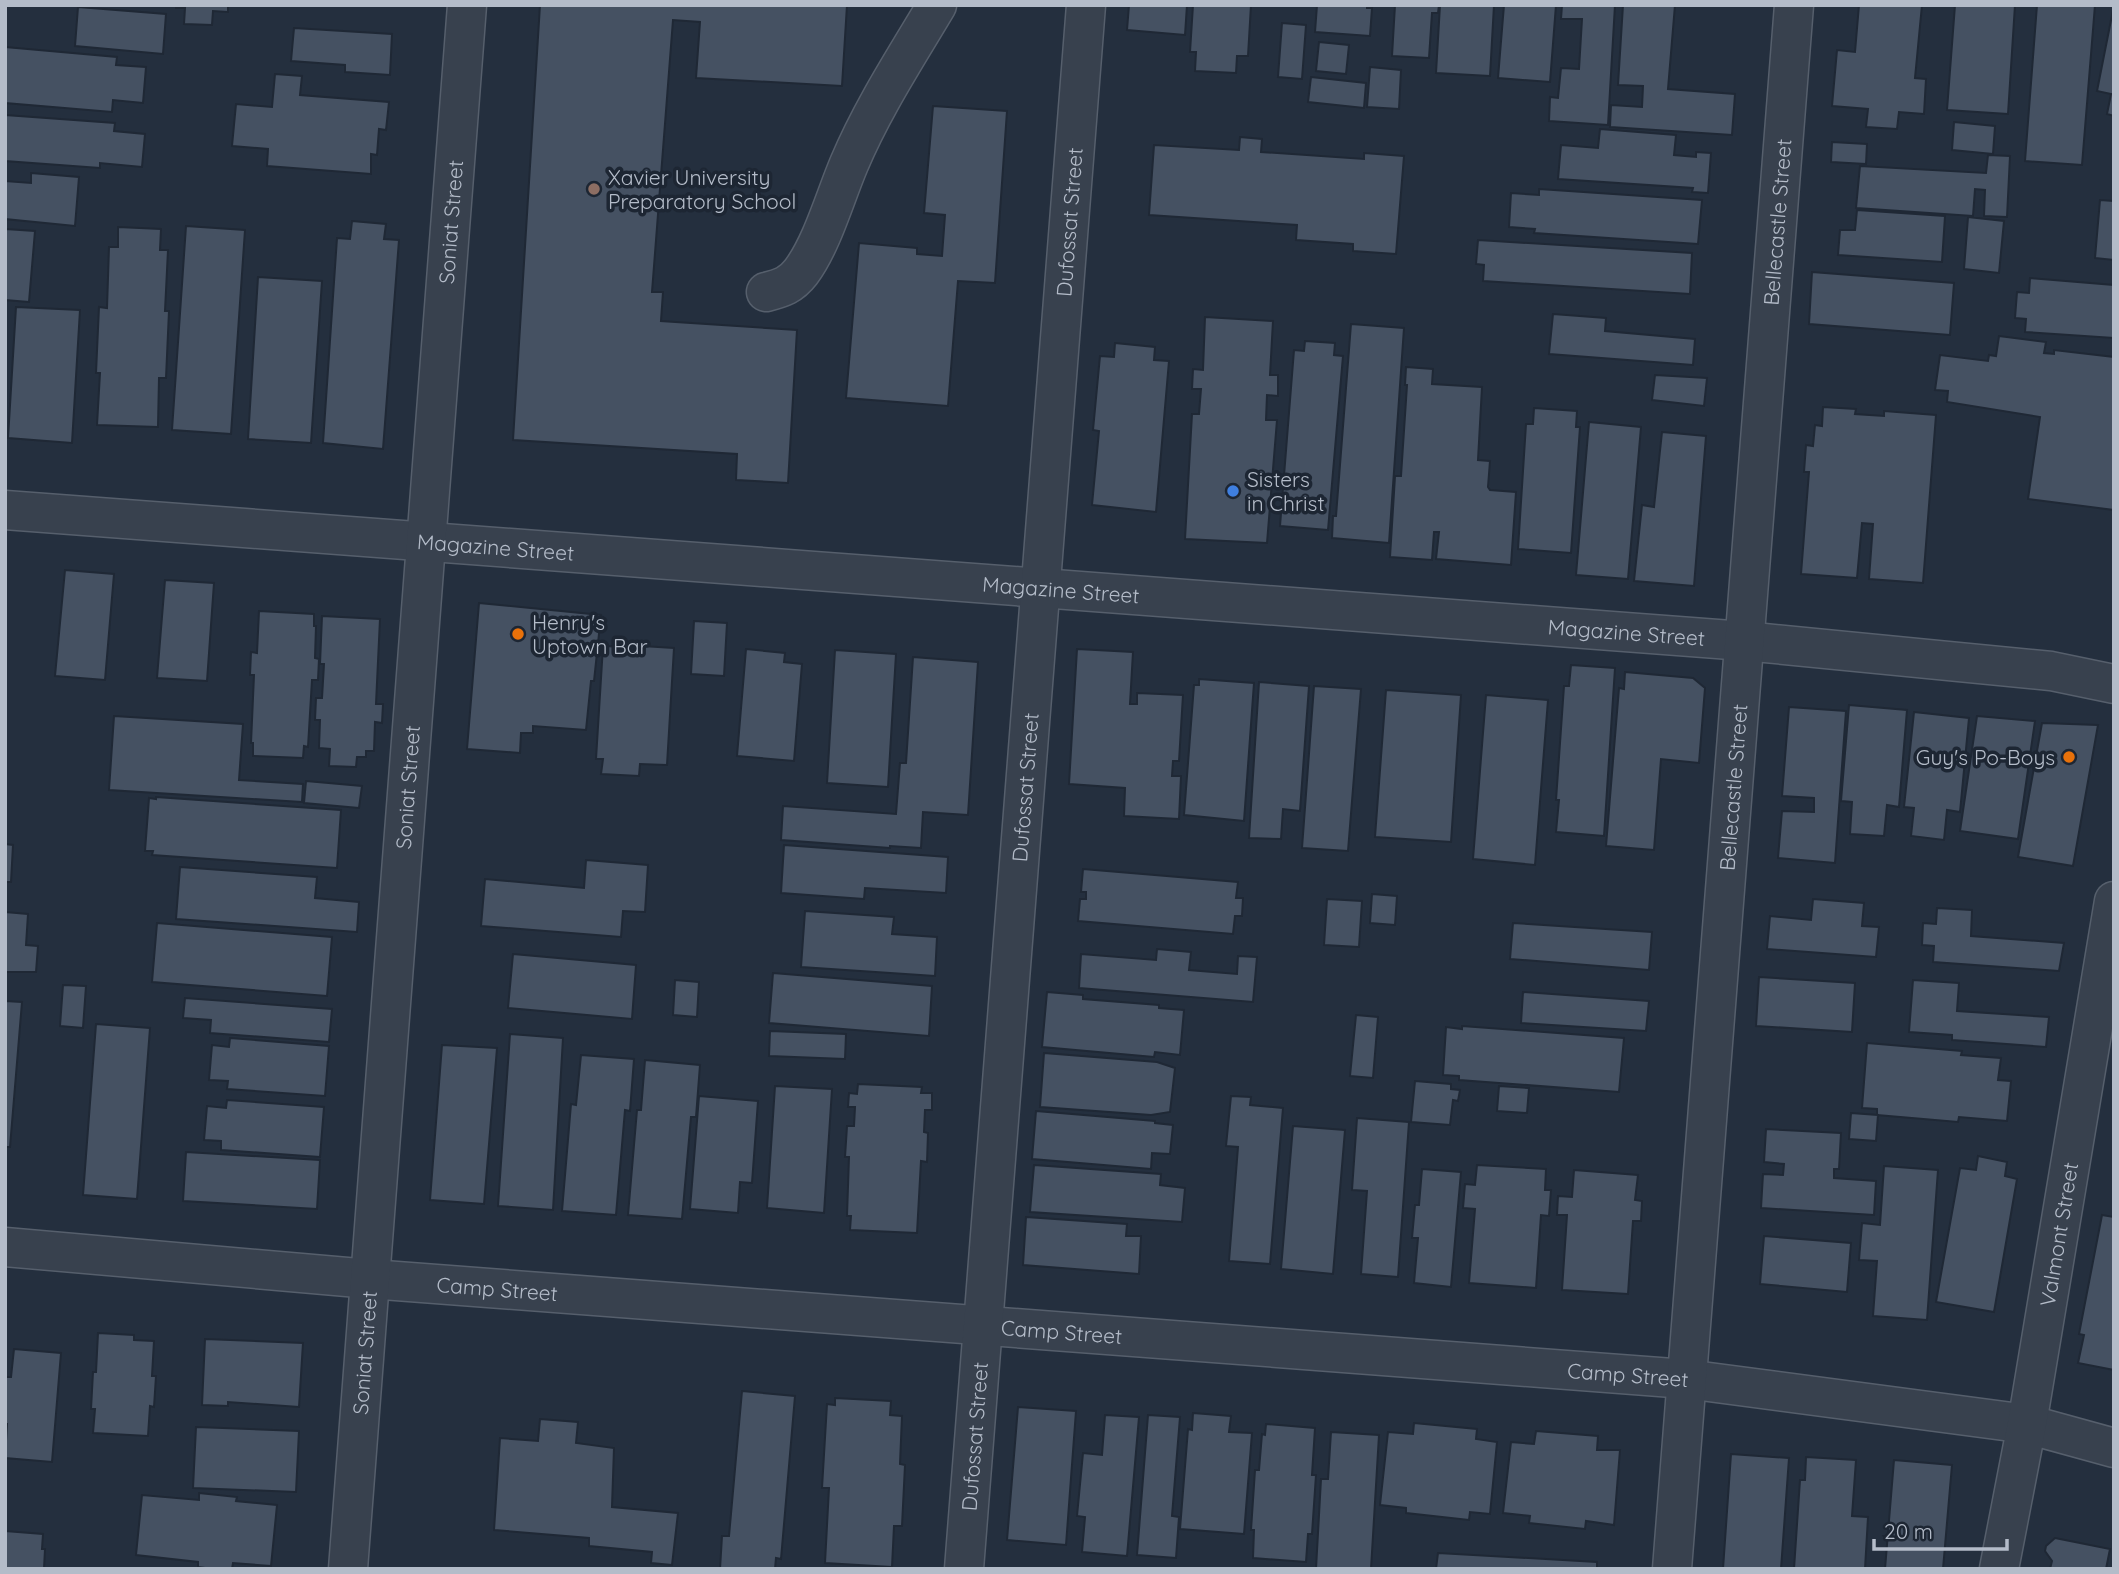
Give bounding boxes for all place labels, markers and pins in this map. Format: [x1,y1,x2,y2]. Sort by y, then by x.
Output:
place label: Xavier University Preparatory School [608,164,796,214]
marker: Xavier University Preparatory School [586,181,602,197]
place label: Sisters in Christ [1247,466,1325,516]
marker: Sisters in Christ [1225,483,1241,499]
place label: Henry's Uptown Bar [532,609,648,659]
marker: Henry's Uptown Bar [510,626,526,642]
place label: Guy's Po-Boys [1916,744,2055,770]
marker: Guy's Po-Boys [2061,749,2077,765]

